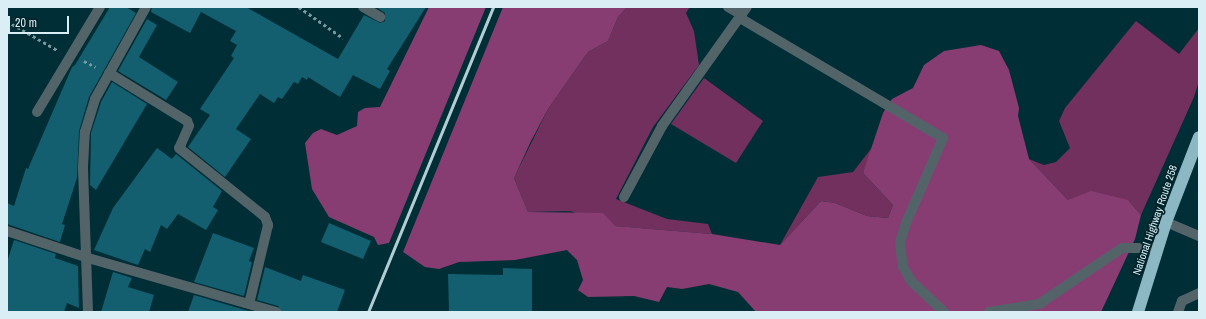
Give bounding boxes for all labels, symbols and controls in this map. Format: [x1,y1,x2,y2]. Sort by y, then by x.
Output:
scale bar [10,8,71,34]
text: 20 m [15,15,37,31]
street label: National Highway Route 258 [1130,163,1180,277]

